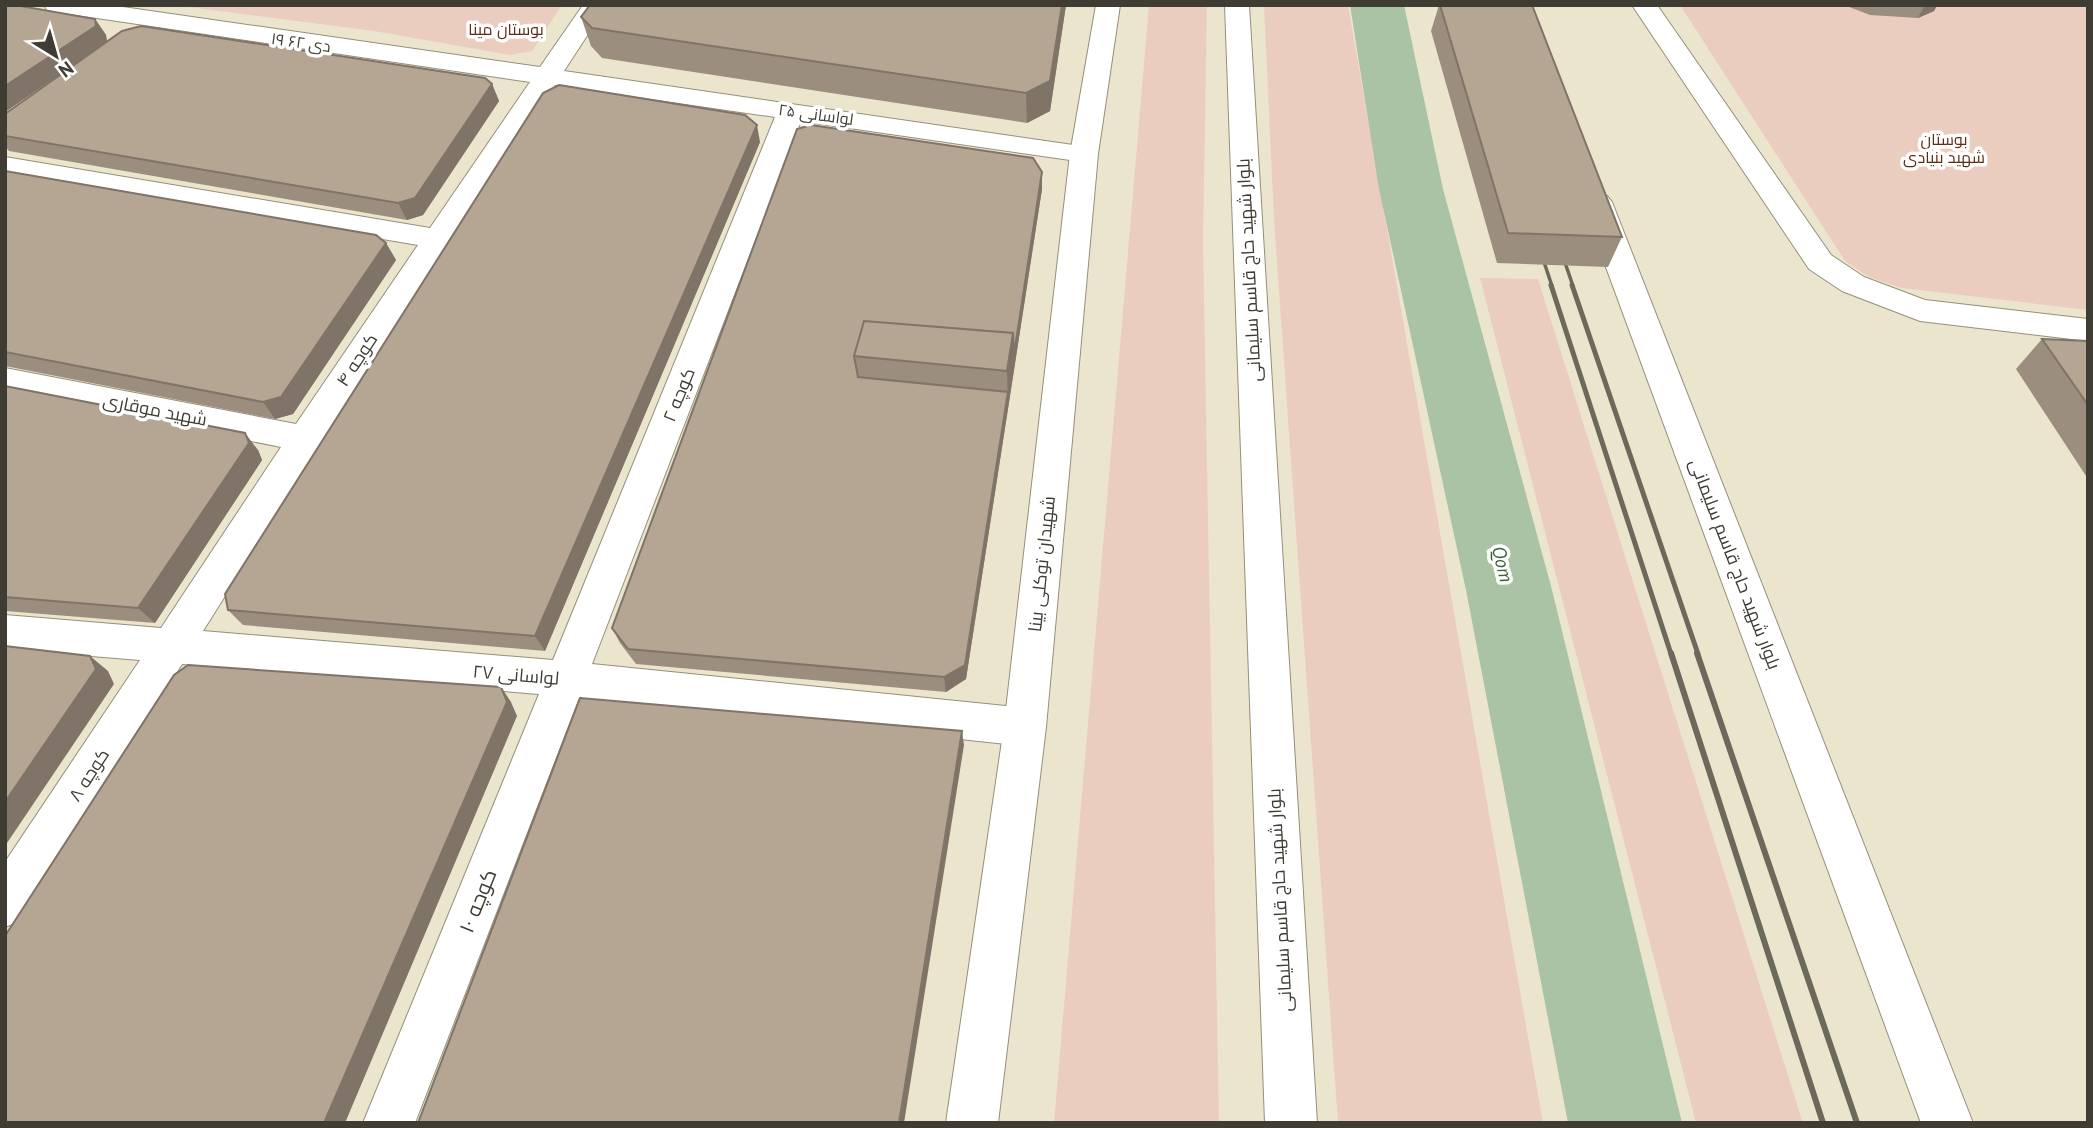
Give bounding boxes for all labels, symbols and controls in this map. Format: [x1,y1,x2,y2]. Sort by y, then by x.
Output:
park label: بوستان مینا [468,19,544,40]
north arrow [21,21,91,91]
street label: ۱۹ دی ۶۲ [270,28,332,57]
text: N [54,56,78,83]
street label: لواسانی ۲۵ [777,99,855,130]
park label: بوستان شهید بنیادی [1903,129,1985,168]
street label: بلوار شهید حاج قاسم سلیمانی [1231,158,1267,382]
street label: کوچه ۴ [331,329,383,391]
street label: کوچه ۲ [657,364,701,426]
street label: شهید موقاری [101,388,209,431]
street label: بلوار شهید حاج قاسم سلیمانی [1684,455,1786,673]
street label: شهیدان توکلی بینا [1023,495,1060,633]
water label: Qom [1487,543,1519,585]
street label: لواسانی ۲۷ [472,659,560,690]
street label: کوچه ۸ [63,744,115,806]
street label: بلوار شهید حاج قاسم سلیمانی [1262,788,1298,1012]
street label: کوچه ۱۰ [453,865,503,937]

